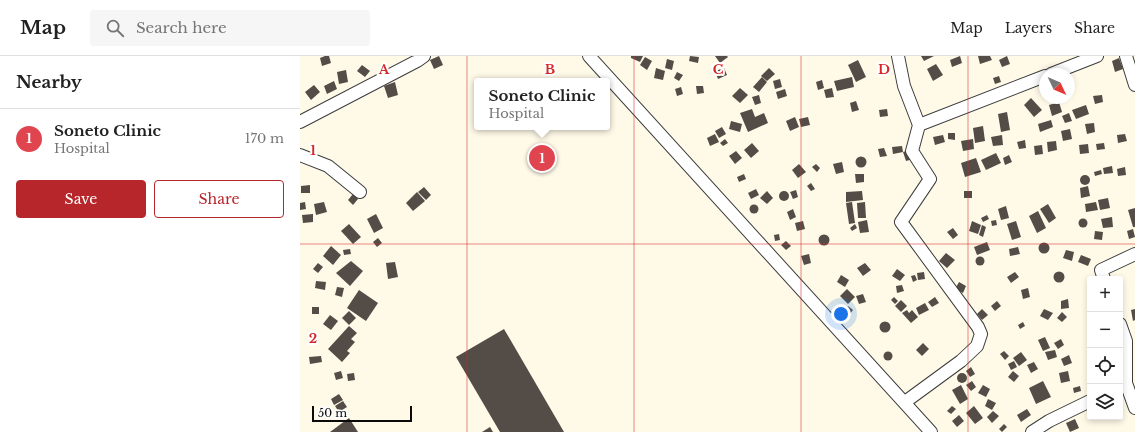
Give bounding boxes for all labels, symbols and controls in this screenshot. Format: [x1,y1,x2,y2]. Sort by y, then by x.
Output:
search box [90,10,370,46]
text: Map [20,16,66,39]
icon: search [104,17,126,39]
text: Search here [136,18,227,37]
text: Map [950,19,983,37]
text: Layers [1005,19,1052,37]
text: Share [1074,19,1115,37]
text: A [378,61,390,78]
text: B [545,61,555,78]
text: C [713,61,724,78]
text: D [878,61,890,78]
north arrow [1039,68,1075,104]
text: Nearby [16,72,82,93]
popup [474,78,610,130]
text: Soneto Clinic [488,86,596,105]
text: Hospital [488,105,544,122]
text: Soneto Clinic [54,121,161,140]
text: 1 [26,130,32,147]
text: 170 m [245,130,284,147]
text: Hospital [54,140,110,157]
text: 1 [310,142,316,159]
pin: 1 [529,143,555,173]
button: Save [16,180,146,218]
button: Share [154,180,284,218]
map controls [1087,276,1123,420]
button: + [1087,276,1123,312]
your location [831,304,851,324]
button: − [1087,312,1123,348]
text: 2 [309,330,317,347]
button: locate [1087,348,1123,384]
button: layers [1087,384,1123,420]
scale bar [312,404,412,423]
text: 50 m [318,406,347,420]

